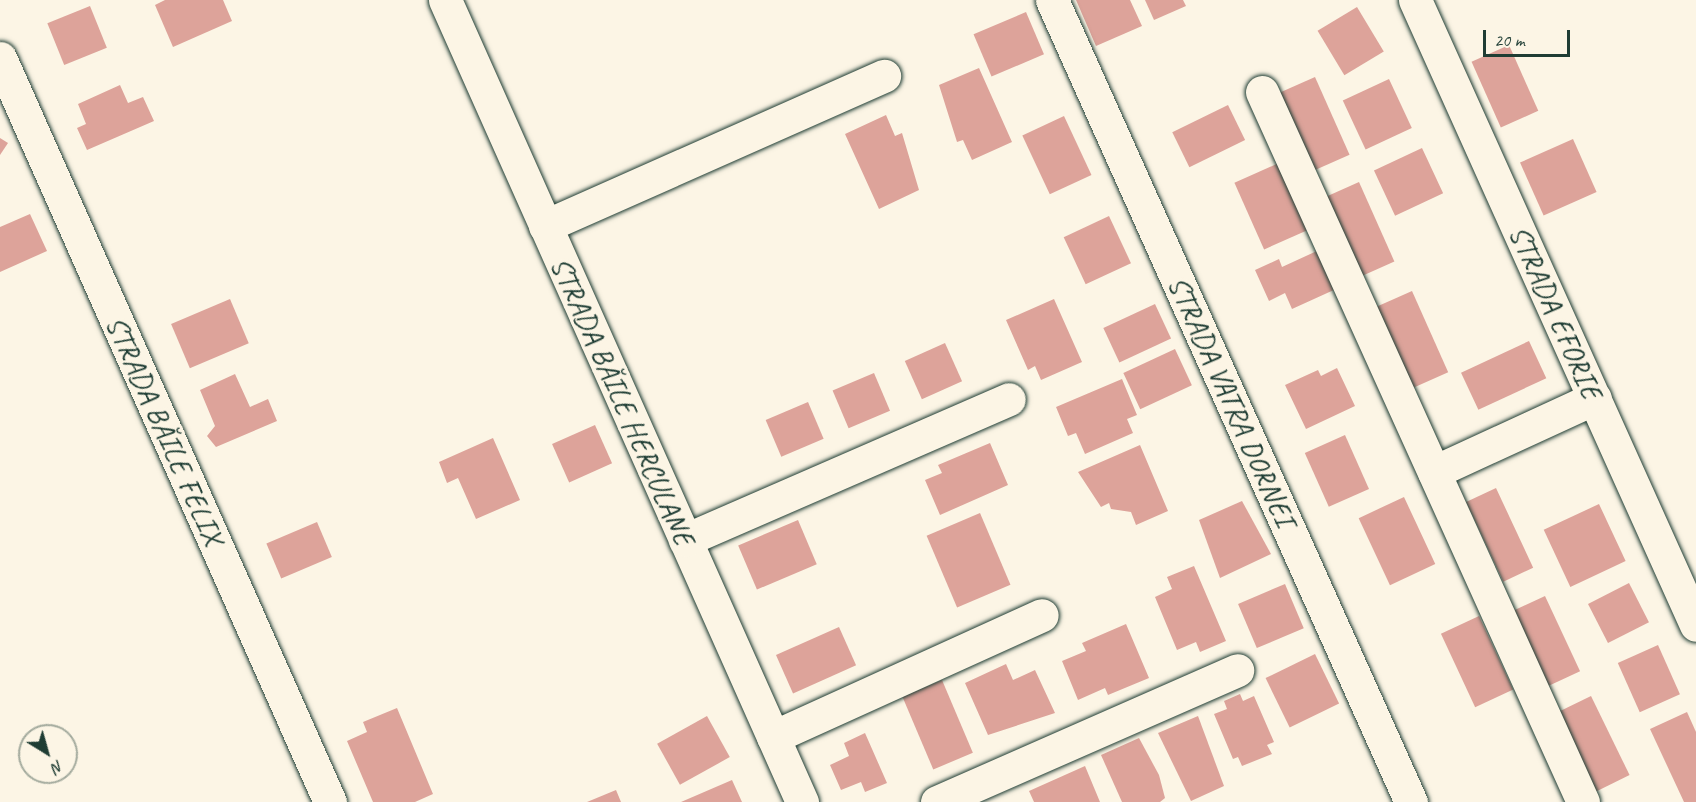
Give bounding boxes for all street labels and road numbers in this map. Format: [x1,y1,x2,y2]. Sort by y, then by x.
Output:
street label: STRADA EFORIE [1502,220,1610,404]
street label: STRADA BĂILE HERCULANE [543,251,703,551]
street label: STRADA VATRA DORNEI [1161,271,1303,531]
street label: STRADA BĂILE FELIX [98,310,232,550]

